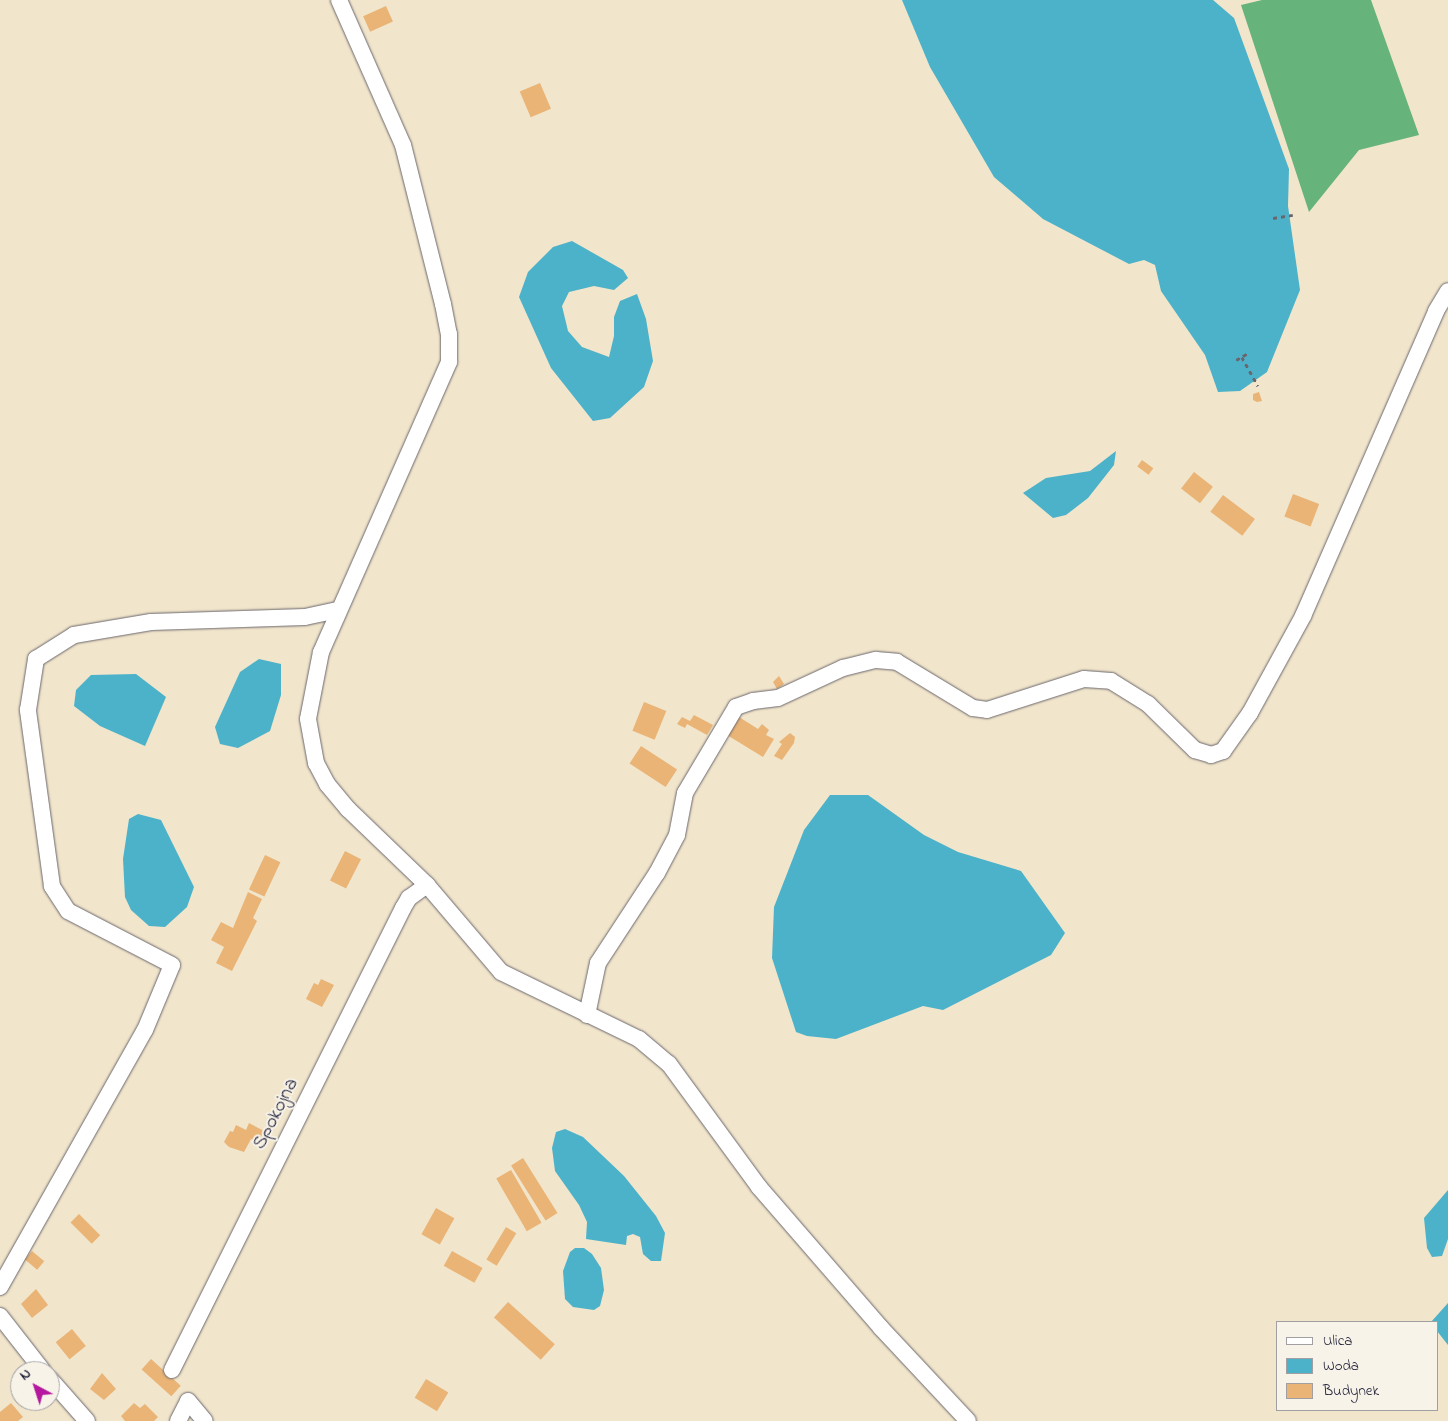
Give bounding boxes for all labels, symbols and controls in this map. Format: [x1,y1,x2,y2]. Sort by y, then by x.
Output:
street label: Spokojna [248,1074,304,1154]
legend [1276,1321,1438,1411]
text: Ulica [1323,1330,1352,1352]
text: Woda [1323,1355,1359,1377]
north arrow [10,1361,60,1411]
text: N [15,1364,36,1386]
text: Budynek [1323,1380,1379,1402]

